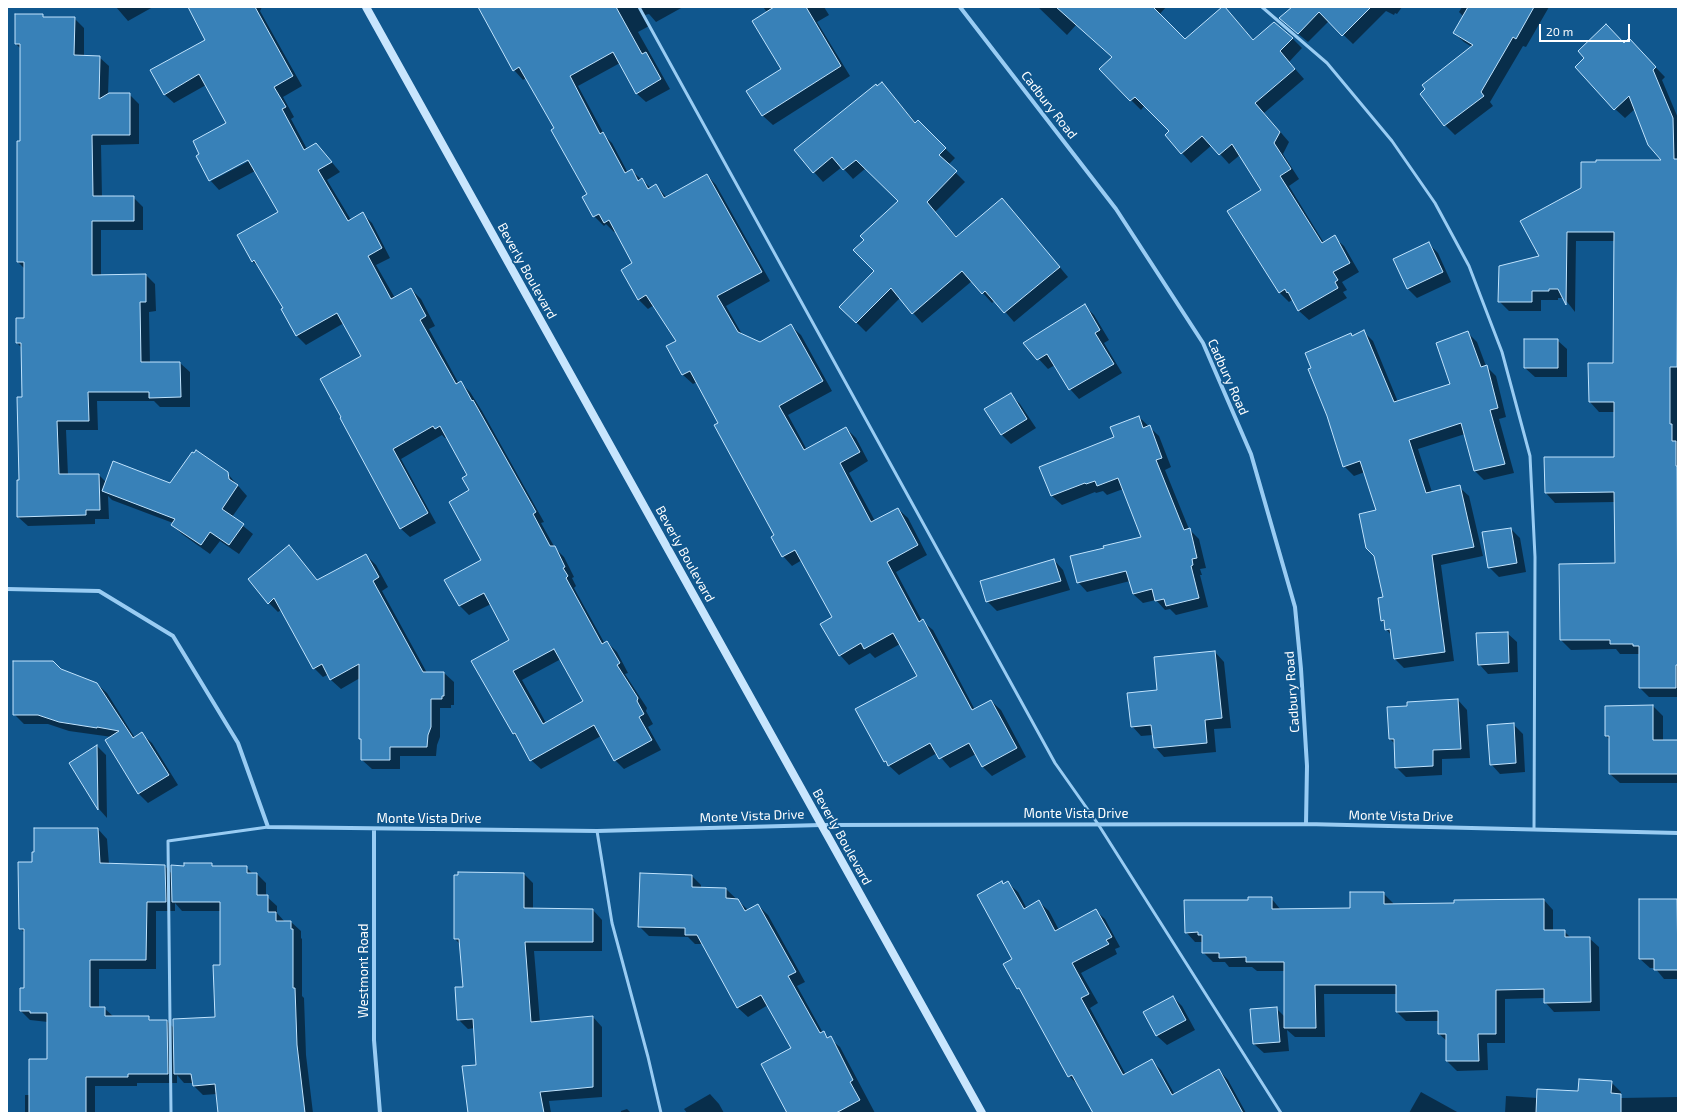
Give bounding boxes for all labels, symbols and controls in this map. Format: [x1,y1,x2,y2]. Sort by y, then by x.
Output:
scale bar [1541,16,1632,42]
text: 20 m [1546,24,1573,38]
street label: Cadbury Road [1018,68,1080,142]
street label: Beverly Boulevard [494,220,560,322]
street label: Cadbury Road [1204,336,1252,418]
street label: Beverly Boulevard [652,503,718,605]
street label: Cadbury Road [1281,651,1303,733]
street label: Beverly Boulevard [809,786,875,888]
street label: Monte Vista Drive [699,806,805,826]
street label: Monte Vista Drive [1024,806,1128,822]
street label: Monte Vista Drive [1348,807,1454,825]
street label: Monte Vista Drive [377,811,481,827]
street label: Westmont Road [356,924,372,1018]

